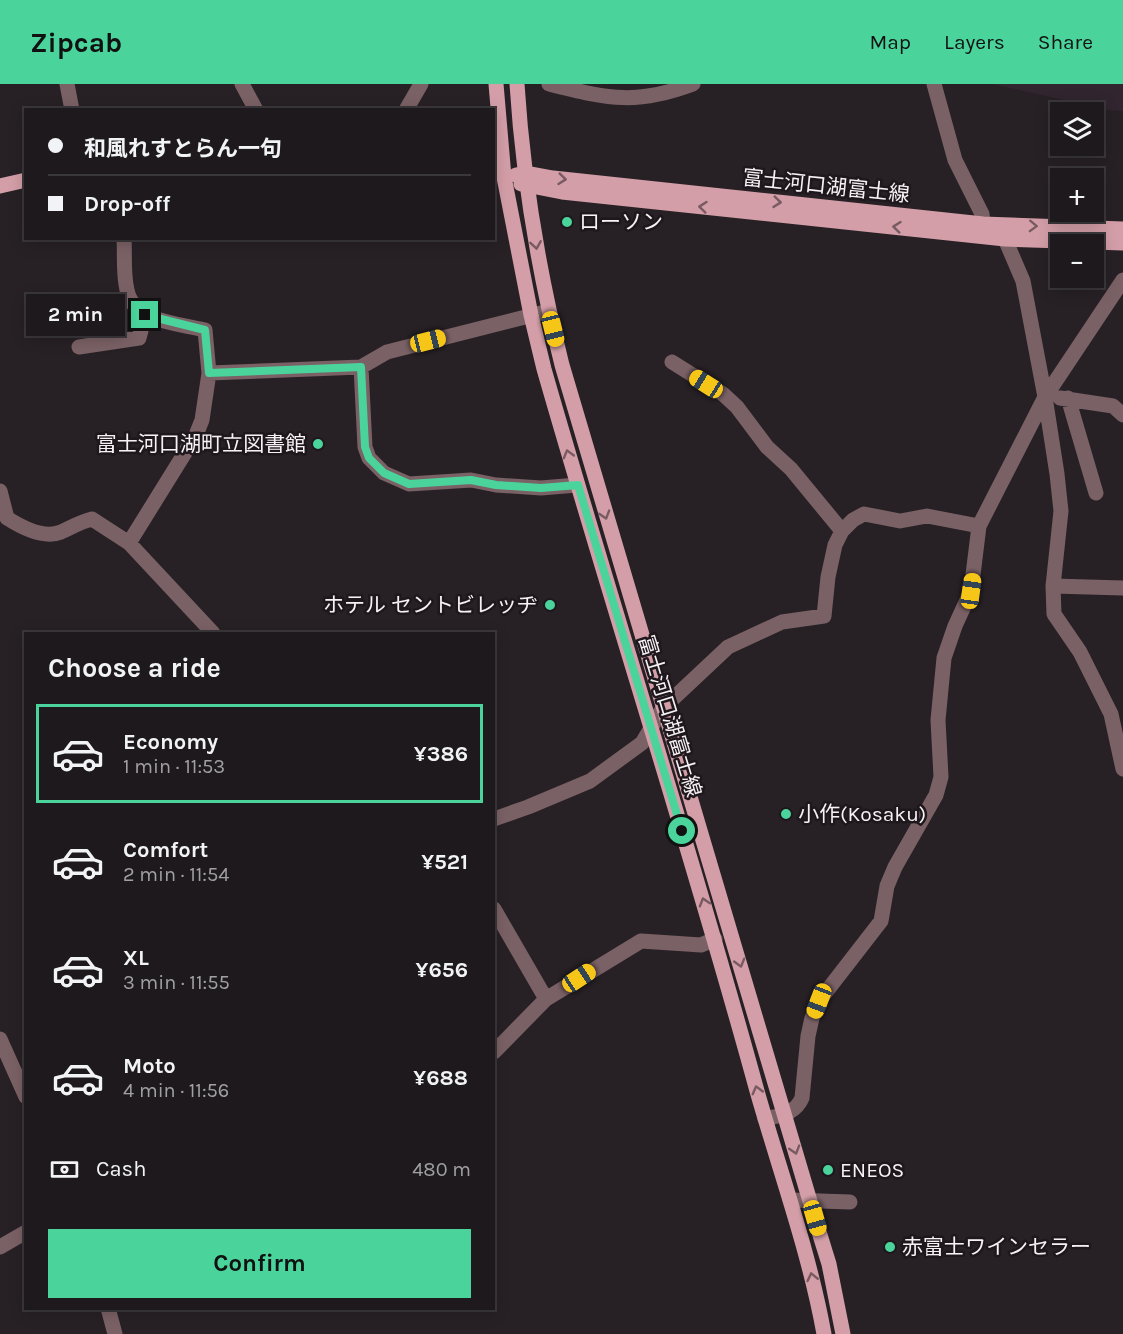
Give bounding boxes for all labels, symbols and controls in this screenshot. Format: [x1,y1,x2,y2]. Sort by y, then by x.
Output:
text: Zipcab [30,26,122,59]
text: Map [869,30,911,54]
text: Layers [944,30,1005,54]
text: Share [1038,30,1093,54]
map controls [1050,102,1104,288]
button: layers [1050,102,1104,156]
text: 和風れすとらん一句 [84,136,282,162]
street label: 富士河口湖富士線 [741,165,911,207]
button: + [1050,168,1104,222]
one-way arrow [557,172,566,185]
text: Drop-off [84,191,170,217]
one-way arrow [772,195,781,208]
one-way arrow [699,201,708,214]
place label: ローソン [579,210,663,234]
marker: ローソン [560,215,574,229]
one-way arrow [1029,220,1038,233]
one-way arrow [893,221,902,234]
button: − [1050,234,1104,288]
one-way arrow [529,239,542,249]
callout: 2 min [25,294,124,336]
route end [131,301,158,328]
text: 2 min [48,303,103,326]
car [540,309,566,349]
car [408,328,448,354]
car [686,367,726,401]
place label: 富士河口湖町立図書館 [96,432,306,456]
marker: 富士河口湖町立図書館 [311,437,325,451]
one-way arrow [563,449,575,460]
one-way arrow [598,509,610,520]
car [960,572,982,610]
place label: ホテル セントビレッヂ [323,593,538,617]
marker: ホテル セントビレッヂ [543,598,557,612]
street label: 富士河口湖富士線 [634,632,706,800]
text: Choose a ride [48,652,221,684]
icon: car [51,727,105,781]
text: Economy [123,729,218,755]
text: ¥386 [414,741,468,767]
text: 1 min · 11:53 [123,755,225,778]
place label: 小作(Kosaku) [798,802,926,826]
marker: 小作(Kosaku) [779,807,793,821]
route start [668,817,695,844]
icon: car [51,835,105,889]
text: Comfort [123,837,208,863]
text: ¥521 [421,849,468,875]
text: 2 min · 11:54 [123,863,229,886]
one-way arrow [699,897,711,908]
icon: car [51,943,105,997]
text: XL [123,945,149,971]
text: ¥656 [416,957,468,983]
one-way arrow [733,957,745,968]
car [559,961,599,995]
text: 3 min · 11:55 [123,971,230,994]
car [804,981,834,1021]
icon: car [51,1051,105,1105]
text: Moto [123,1053,176,1079]
text: ¥688 [413,1065,468,1091]
text: 4 min · 11:56 [123,1079,229,1102]
one-way arrow [752,1085,764,1096]
one-way arrow [788,1144,800,1155]
icon: cash [48,1153,81,1186]
text: Cash [96,1156,146,1182]
text: 480 m [412,1158,471,1181]
place label: ENEOS [840,1158,904,1182]
marker: ENEOS [821,1163,835,1177]
car [801,1198,829,1238]
button: Confirm [48,1229,471,1298]
place label: 赤富士ワインセラー [902,1235,1091,1259]
marker: 赤富士ワインセラー [883,1240,897,1254]
one-way arrow [807,1272,820,1282]

